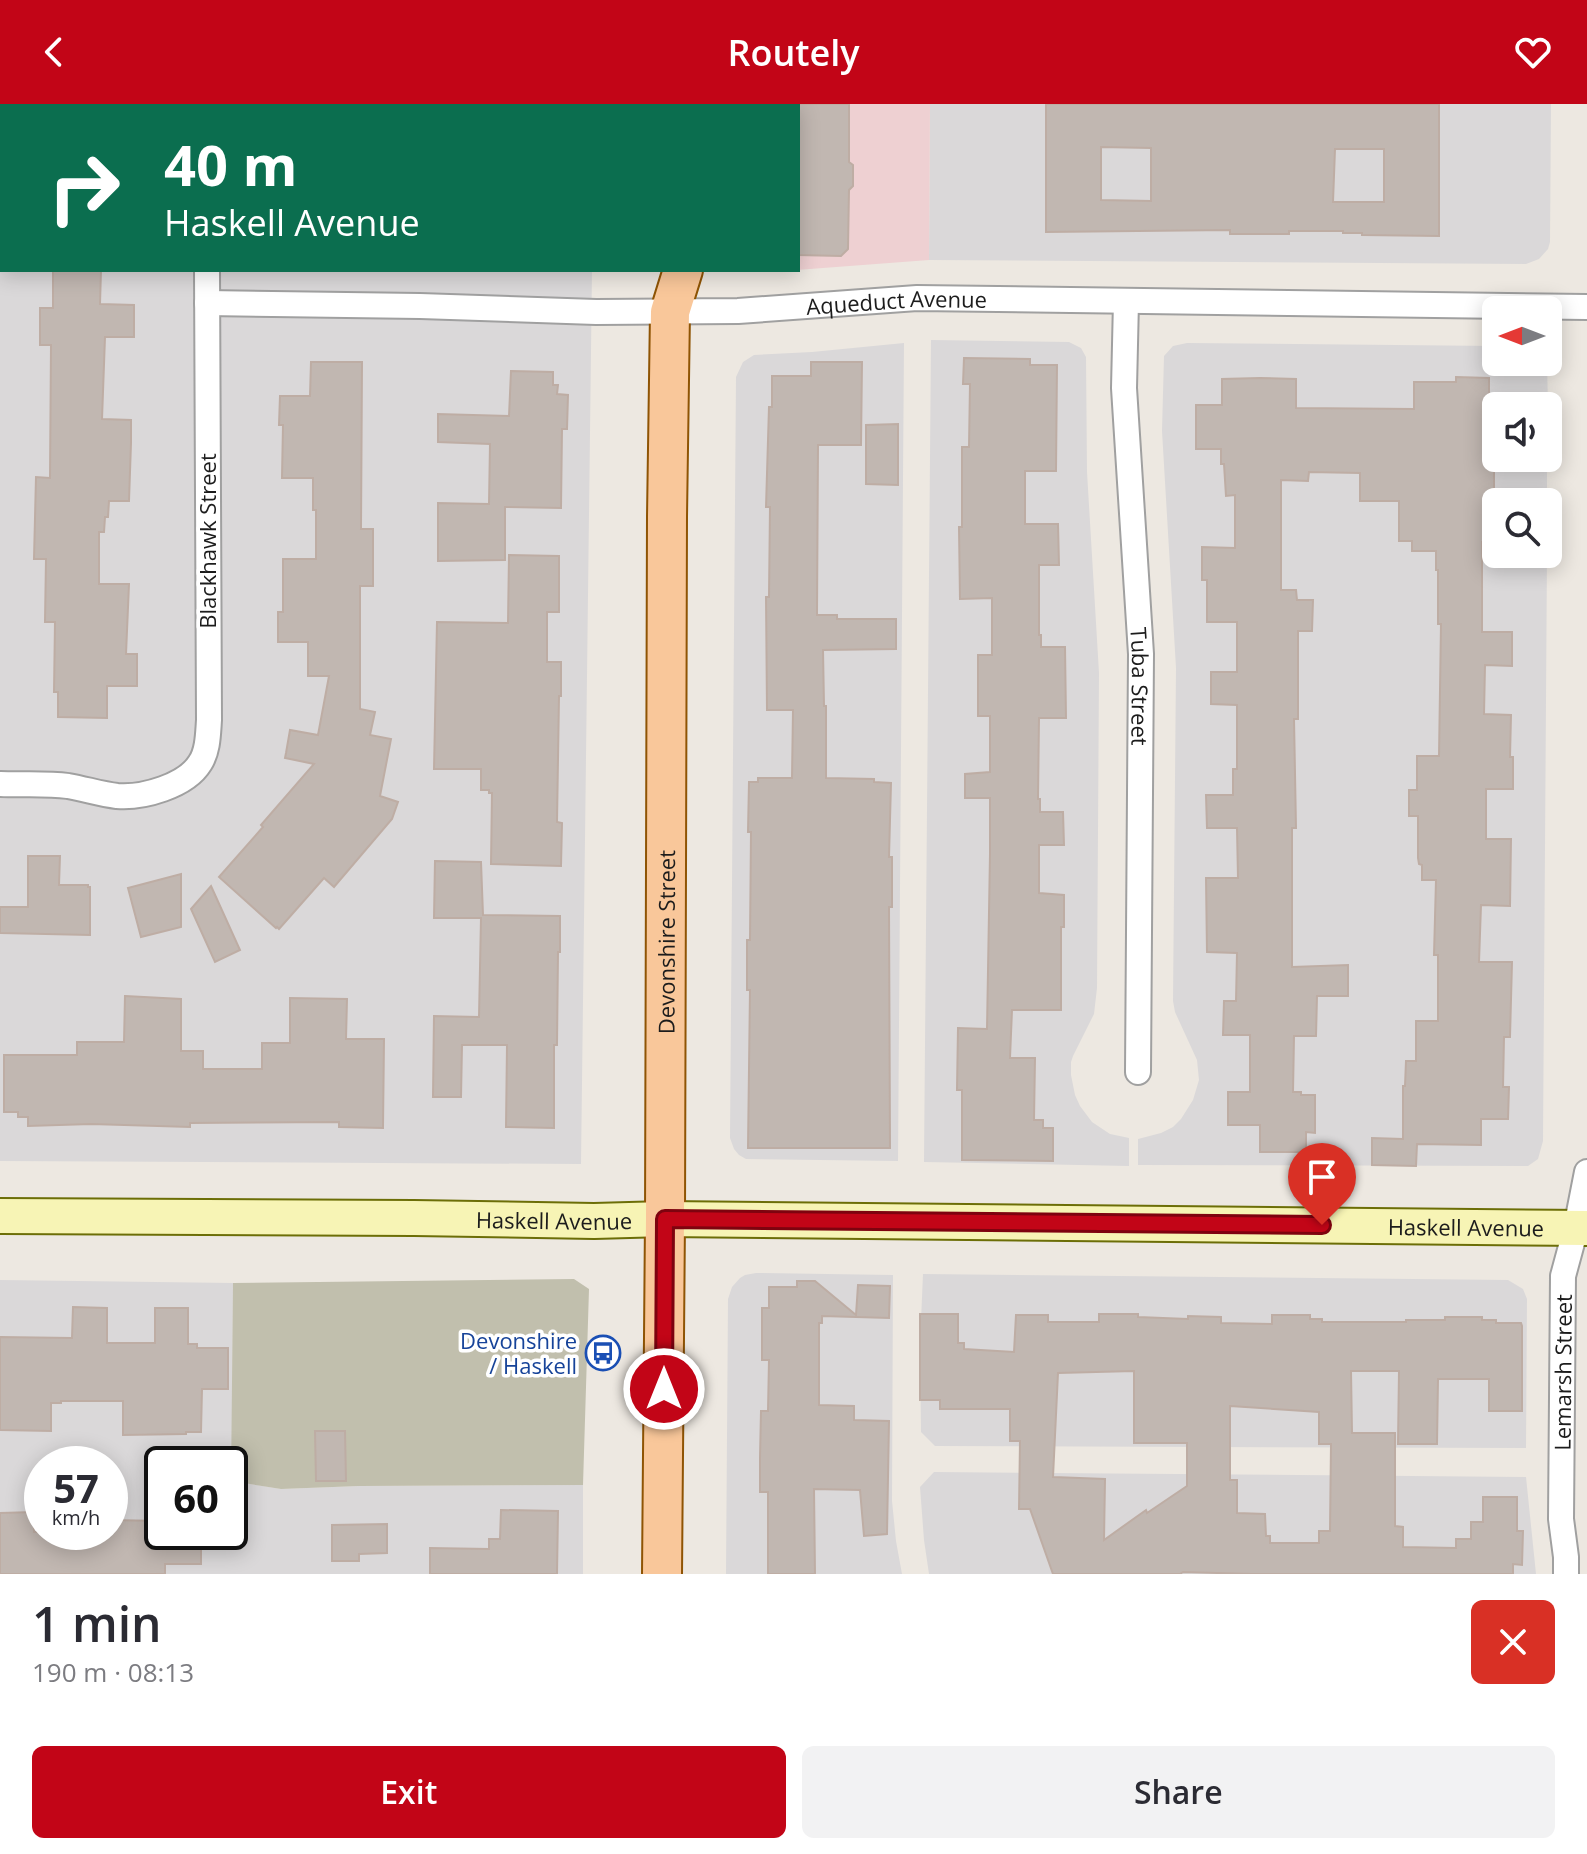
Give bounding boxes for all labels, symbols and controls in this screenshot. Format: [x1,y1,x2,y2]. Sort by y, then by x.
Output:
text: Routely [727,28,860,77]
icon: back [32,30,76,74]
icon: heart [1511,30,1555,74]
text: 40 m [164,126,298,202]
icon: right [32,136,136,240]
text: Haskell Avenue [164,198,420,247]
street label: Aqueduct Avenue [805,283,987,321]
north arrow [1482,296,1562,376]
map controls [1482,296,1562,568]
button: sound [1482,392,1562,472]
street label: Blackhawk Street [192,453,222,629]
button: search [1482,488,1562,568]
street label: Tuba Street [1124,626,1156,746]
street label: Devonshire Street [651,850,681,1034]
pin [1288,1143,1356,1225]
icon: arrive [1300,1155,1344,1199]
street label: Haskell Avenue [476,1204,633,1236]
street label: Haskell Avenue [1388,1211,1544,1243]
street label: Lemarsh Street [1547,1294,1578,1451]
place label: Devonshire / Haskell [460,1325,577,1380]
bus stop icon: Devonshire / Haskell [584,1334,622,1372]
position arrow [622,1347,706,1431]
speed limit sign: 60 [144,1446,248,1550]
text: 57 [53,1460,99,1515]
text: km/h [52,1504,100,1531]
text: 1 min [32,1591,162,1656]
button: close [1471,1600,1555,1684]
text: 190 m · 08:13 [32,1654,194,1690]
button: Exit [32,1746,786,1838]
button: Share [802,1746,1555,1838]

